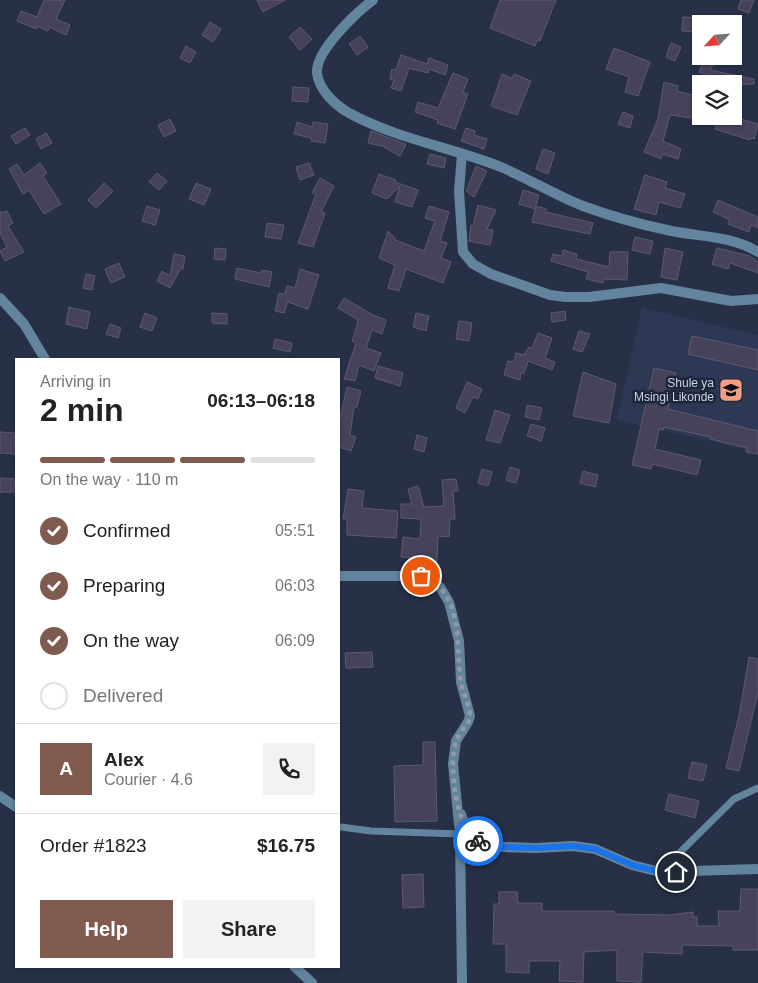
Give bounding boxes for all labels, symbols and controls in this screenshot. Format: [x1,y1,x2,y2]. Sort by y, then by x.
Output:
north arrow [692,15,742,65]
map controls [692,15,742,125]
button: layers [692,75,742,125]
text: Arriving in [40,373,111,390]
place label: Shule ya Msingi Likonde [634,376,714,404]
school or university icon: Shule ya Msingi Likonde [718,377,744,403]
text: 06:13–06:18 [207,390,315,411]
text: 2 min [40,392,124,428]
text: On the way · 110 m [40,471,178,488]
icon: check [40,517,68,545]
text: Confirmed [83,520,171,541]
text: 05:51 [275,522,315,539]
pin [400,555,442,597]
icon: bag [407,562,435,590]
icon: check [40,572,68,600]
text: Preparing [83,575,165,596]
text: 06:03 [275,577,315,594]
icon: check [40,627,68,655]
text: On the way [83,630,179,651]
text: 06:09 [275,632,315,649]
text: Delivered [83,685,163,706]
button: phone [263,743,315,795]
text: Alex [104,749,144,770]
text: A [59,758,73,779]
text: Courier · 4.6 [104,771,193,788]
courier [453,816,503,866]
icon: bike [464,827,492,855]
text: Order #1823 [40,835,147,856]
text: $16.75 [257,835,315,856]
pin [655,851,697,893]
icon: home [662,858,690,886]
button: Help [40,900,173,958]
button: Share [183,900,315,958]

